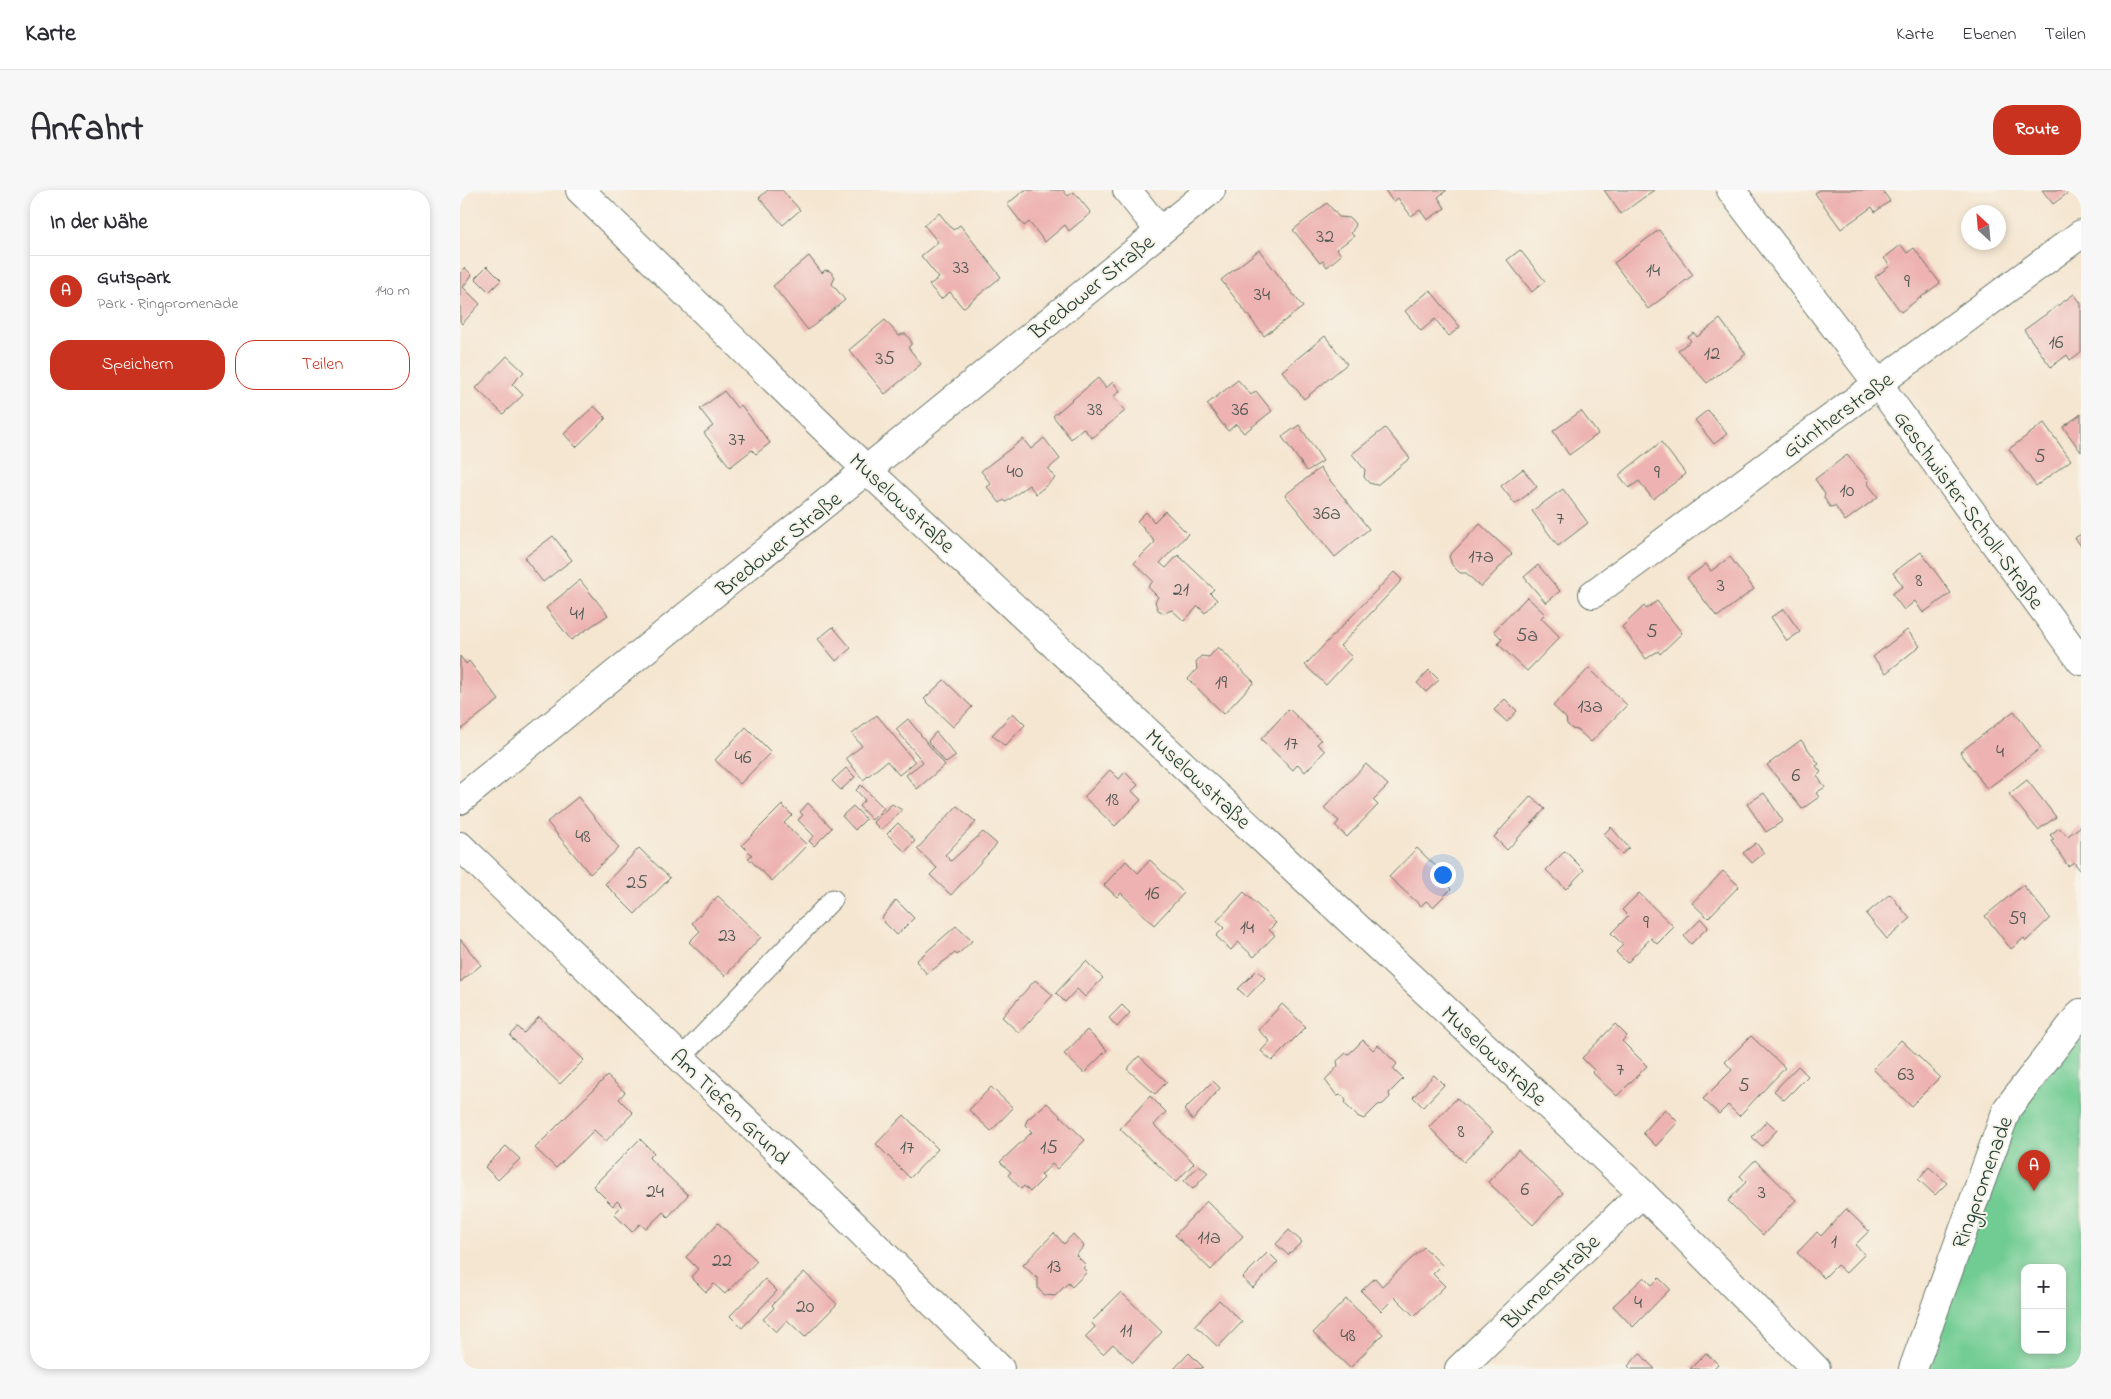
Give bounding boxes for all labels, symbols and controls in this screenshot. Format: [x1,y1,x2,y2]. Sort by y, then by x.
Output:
text: Karte [25,17,76,52]
text: Karte [1896,22,1934,48]
text: Ebenen [1962,22,2016,48]
text: Teilen [2044,22,2086,48]
text: Anfahrt [30,105,143,156]
button: Route [1993,105,2081,155]
north arrow [1961,205,2006,250]
text: In der Nähe [50,208,148,238]
house number: 32 [1316,223,1334,252]
street label: Bredower Straße [1022,228,1163,350]
house number: 33 [953,254,969,283]
house number: 14 [1646,257,1660,286]
text: Gutspark [97,265,171,292]
house number: 9 [1904,268,1910,297]
text: A [61,279,71,303]
text: 140 m [375,279,410,303]
house number: 34 [1254,281,1270,310]
text: Park · Ringpromenade [97,292,238,316]
house number: 16 [2048,329,2064,358]
button: Speichern [50,340,225,390]
button: Teilen [235,340,410,390]
house number: 12 [1704,340,1720,369]
house number: 35 [875,345,895,374]
street label: Güntherstraße [1777,365,1901,468]
house number: 38 [1087,396,1103,425]
house number: 36 [1231,396,1249,425]
street label: Geschwister-Scholl-Straße [1884,405,2051,617]
house number: 37 [729,426,745,455]
house number: 5 [2034,443,2046,472]
street label: Muselowstraße [841,446,961,562]
house number: 40 [1007,458,1024,487]
house number: 9 [1654,459,1660,488]
house number: 10 [1840,477,1855,506]
street label: Bredower Straße [709,485,850,607]
house number: 36a [1313,500,1341,529]
house number: 7 [1556,505,1564,534]
house number: 17a [1468,543,1494,572]
house number: 8 [1915,567,1923,596]
house number: 3 [1717,572,1725,601]
house number: 21 [1173,576,1189,605]
house number: 41 [570,600,584,629]
house number: 5 [1646,618,1658,647]
house number: 5a [1516,622,1538,651]
house number: 19 [1215,669,1227,698]
house number: 13a [1577,693,1603,722]
street label: Muselowstraße [1137,722,1257,838]
house number: 17 [1284,730,1298,759]
house number: 4 [1996,738,2004,767]
house number: 46 [734,744,752,773]
house number: 6 [1792,762,1801,791]
house number: 18 [1105,786,1119,815]
house number: 48 [575,823,591,852]
your location [1430,862,1456,888]
house number: 25 [626,869,648,898]
house number: 16 [1144,880,1160,909]
house number: 59 [2008,905,2026,934]
house number: 9 [1643,909,1649,938]
house number: 14 [1240,914,1254,943]
house number: 23 [718,922,736,951]
street label: Muselowstraße [1433,999,1553,1115]
street label: Am Tiefen Grund [662,1043,796,1174]
house number: 7 [1616,1056,1624,1085]
house number: 63 [1897,1061,1915,1090]
house number: 5 [1738,1072,1750,1101]
street label: Ringpromenade [1945,1112,2024,1254]
house number: 8 [1457,1118,1465,1147]
house number: 17 [900,1134,914,1163]
house number: 15 [1040,1134,1058,1163]
pin: A [2018,1150,2050,1191]
house number: 6 [1521,1176,1530,1205]
house number: 24 [646,1178,664,1207]
house number: 3 [1758,1179,1766,1208]
house number: 11a [1197,1224,1221,1253]
street label: Blumenstraße [1495,1228,1609,1339]
house number: 1 [1831,1228,1837,1257]
house number: 22 [712,1247,732,1276]
house number: 13 [1047,1253,1061,1282]
map controls [2021,1264,2066,1354]
button: + [2021,1264,2066,1309]
house number: 4 [1634,1289,1642,1318]
house number: 20 [796,1293,815,1322]
button: − [2021,1309,2066,1354]
house number: 11 [1120,1317,1132,1346]
house number: 48 [1340,1322,1356,1351]

